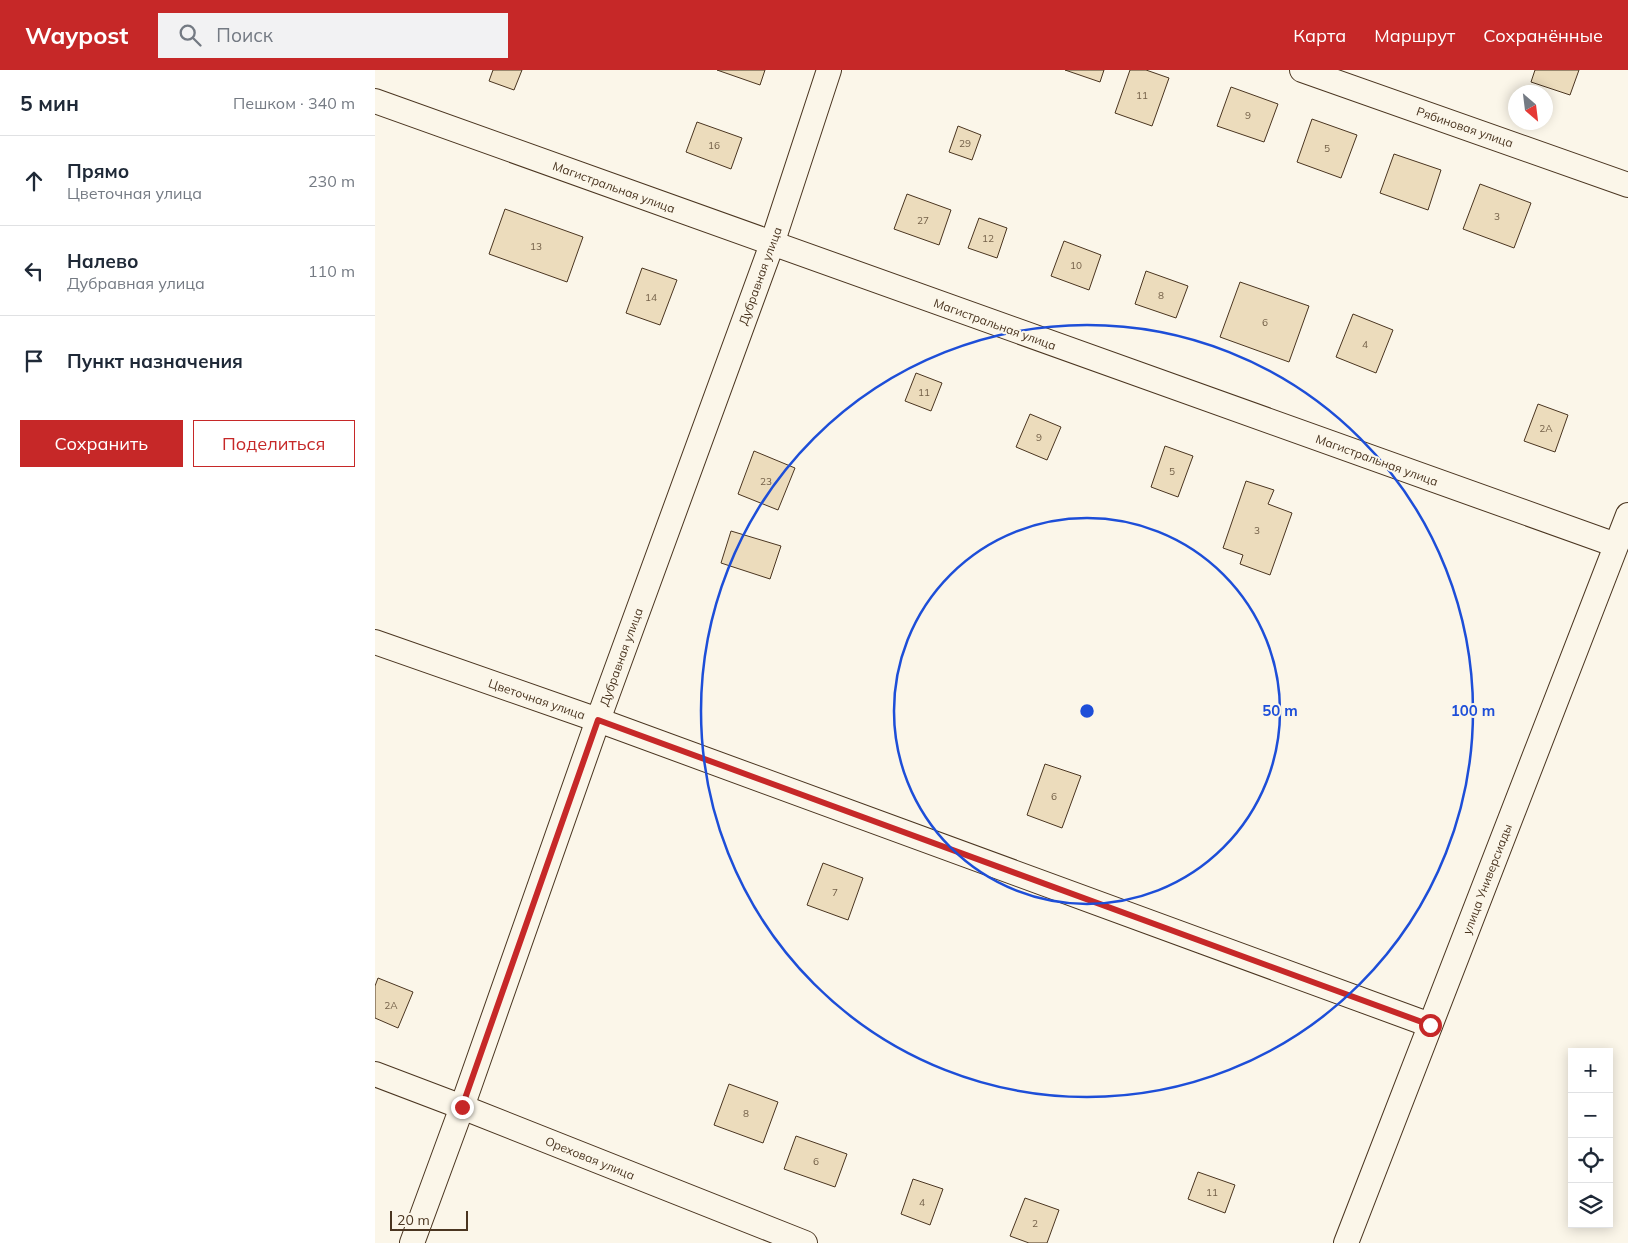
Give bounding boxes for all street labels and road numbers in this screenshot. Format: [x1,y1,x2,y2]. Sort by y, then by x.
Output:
street label: Рябиновая улица [1415,103,1515,151]
street label: Магистральная улица [551,158,677,216]
street label: Дубравная улица [735,225,785,327]
street label: Магистральная улица [932,295,1058,353]
street label: Магистральная улица [1314,431,1440,489]
street label: Дубравная улица [596,606,646,708]
street label: Цветочная улица [487,675,587,723]
street label: улица Универсиады [1459,822,1515,936]
street label: Ореховая улица [543,1133,637,1183]

